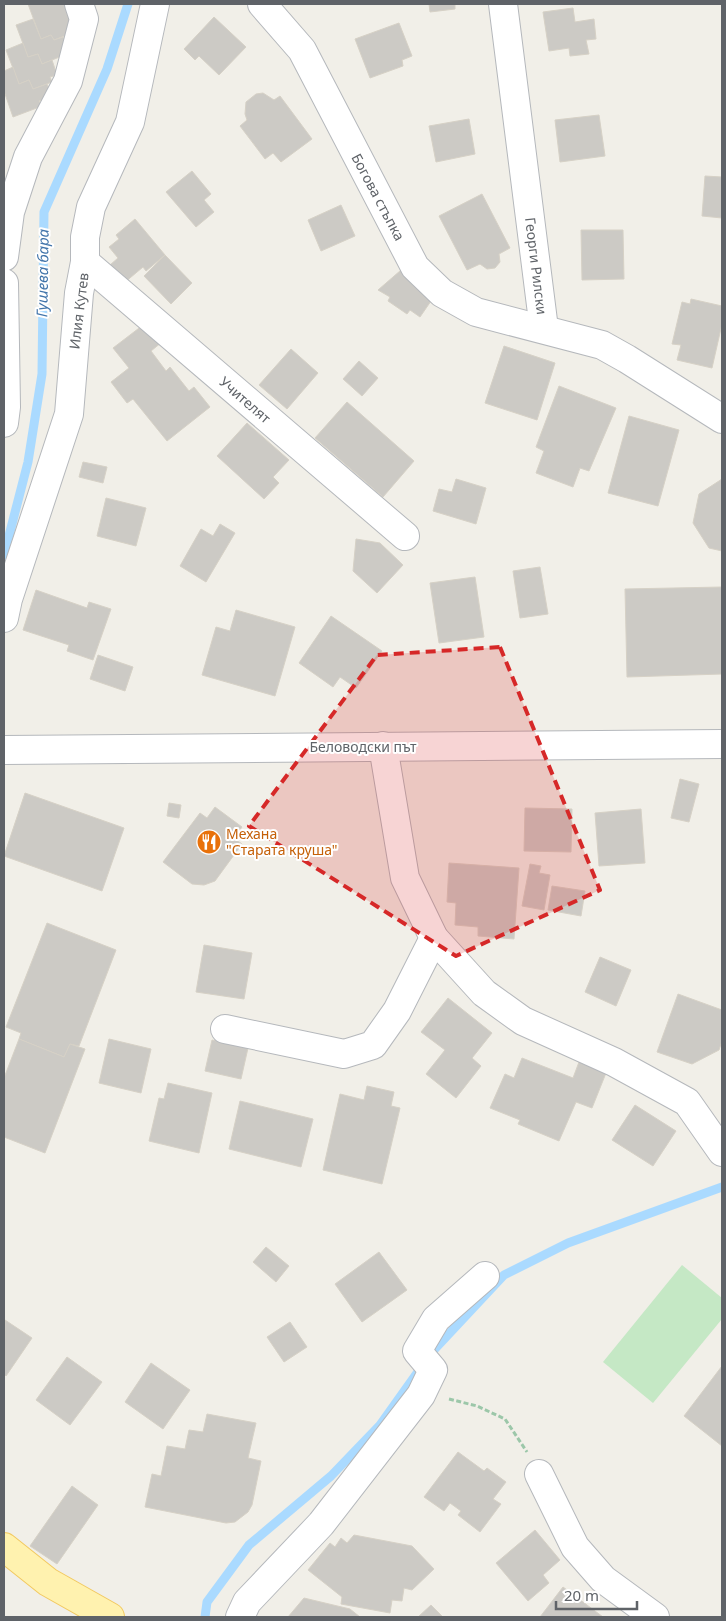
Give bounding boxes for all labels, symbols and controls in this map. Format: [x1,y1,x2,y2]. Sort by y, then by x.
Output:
street label: Богова стъпка [347,150,409,244]
street label: Георги Рилски [521,216,552,316]
water label: Гушева бара [31,228,53,317]
street label: Илия Кутев [64,272,93,350]
street label: Учителят [216,372,275,428]
street label: Беловодски път [310,737,417,756]
place label: Механа "Старата круша" [226,824,338,859]
restaurant icon: Механа "Старата круша" [196,829,222,855]
scale bar [556,1578,637,1610]
text: 20 m [564,1585,599,1605]

